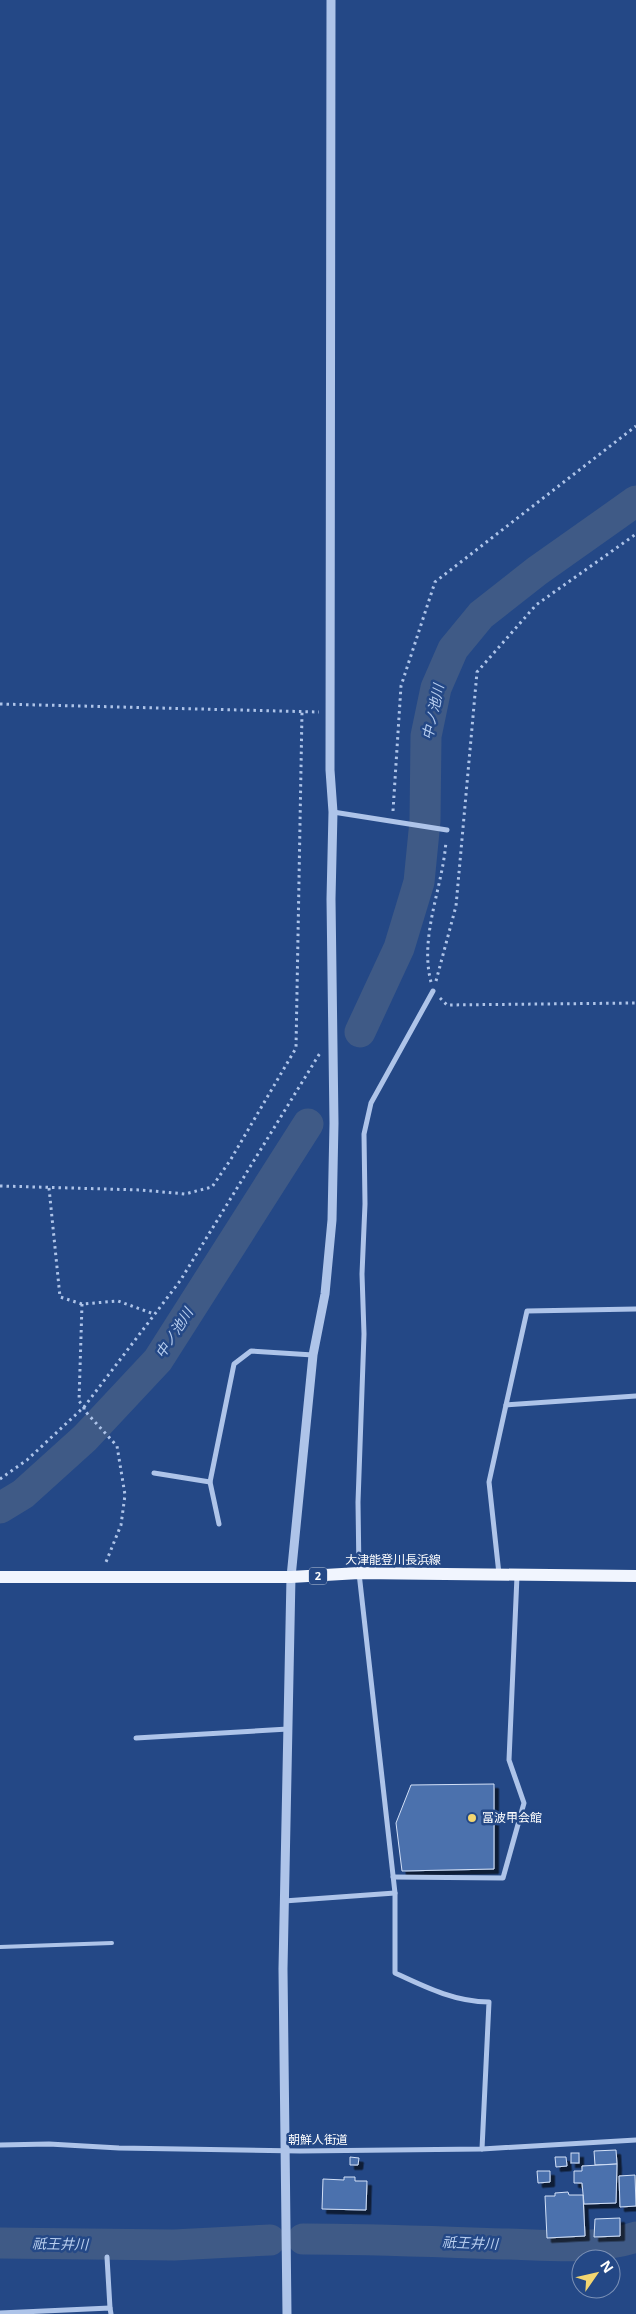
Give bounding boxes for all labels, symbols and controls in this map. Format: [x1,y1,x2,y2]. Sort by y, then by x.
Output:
water label: 中ノ池川 [417,681,448,741]
water label: 中ノ池川 [150,1302,198,1361]
street label: 大津能登川長浜線 [345,1551,441,1568]
road number: 2 [309,1568,327,1584]
place label: 冨波甲会館 [482,1809,542,1826]
marker: 冨波甲会館 [466,1812,478,1824]
street label: 朝鮮人街道 [288,2131,348,2148]
water label: 祇王井川 [442,2232,500,2253]
water label: 祇王井川 [32,2234,90,2254]
north arrow [571,2249,621,2299]
text: N [596,2256,618,2276]

